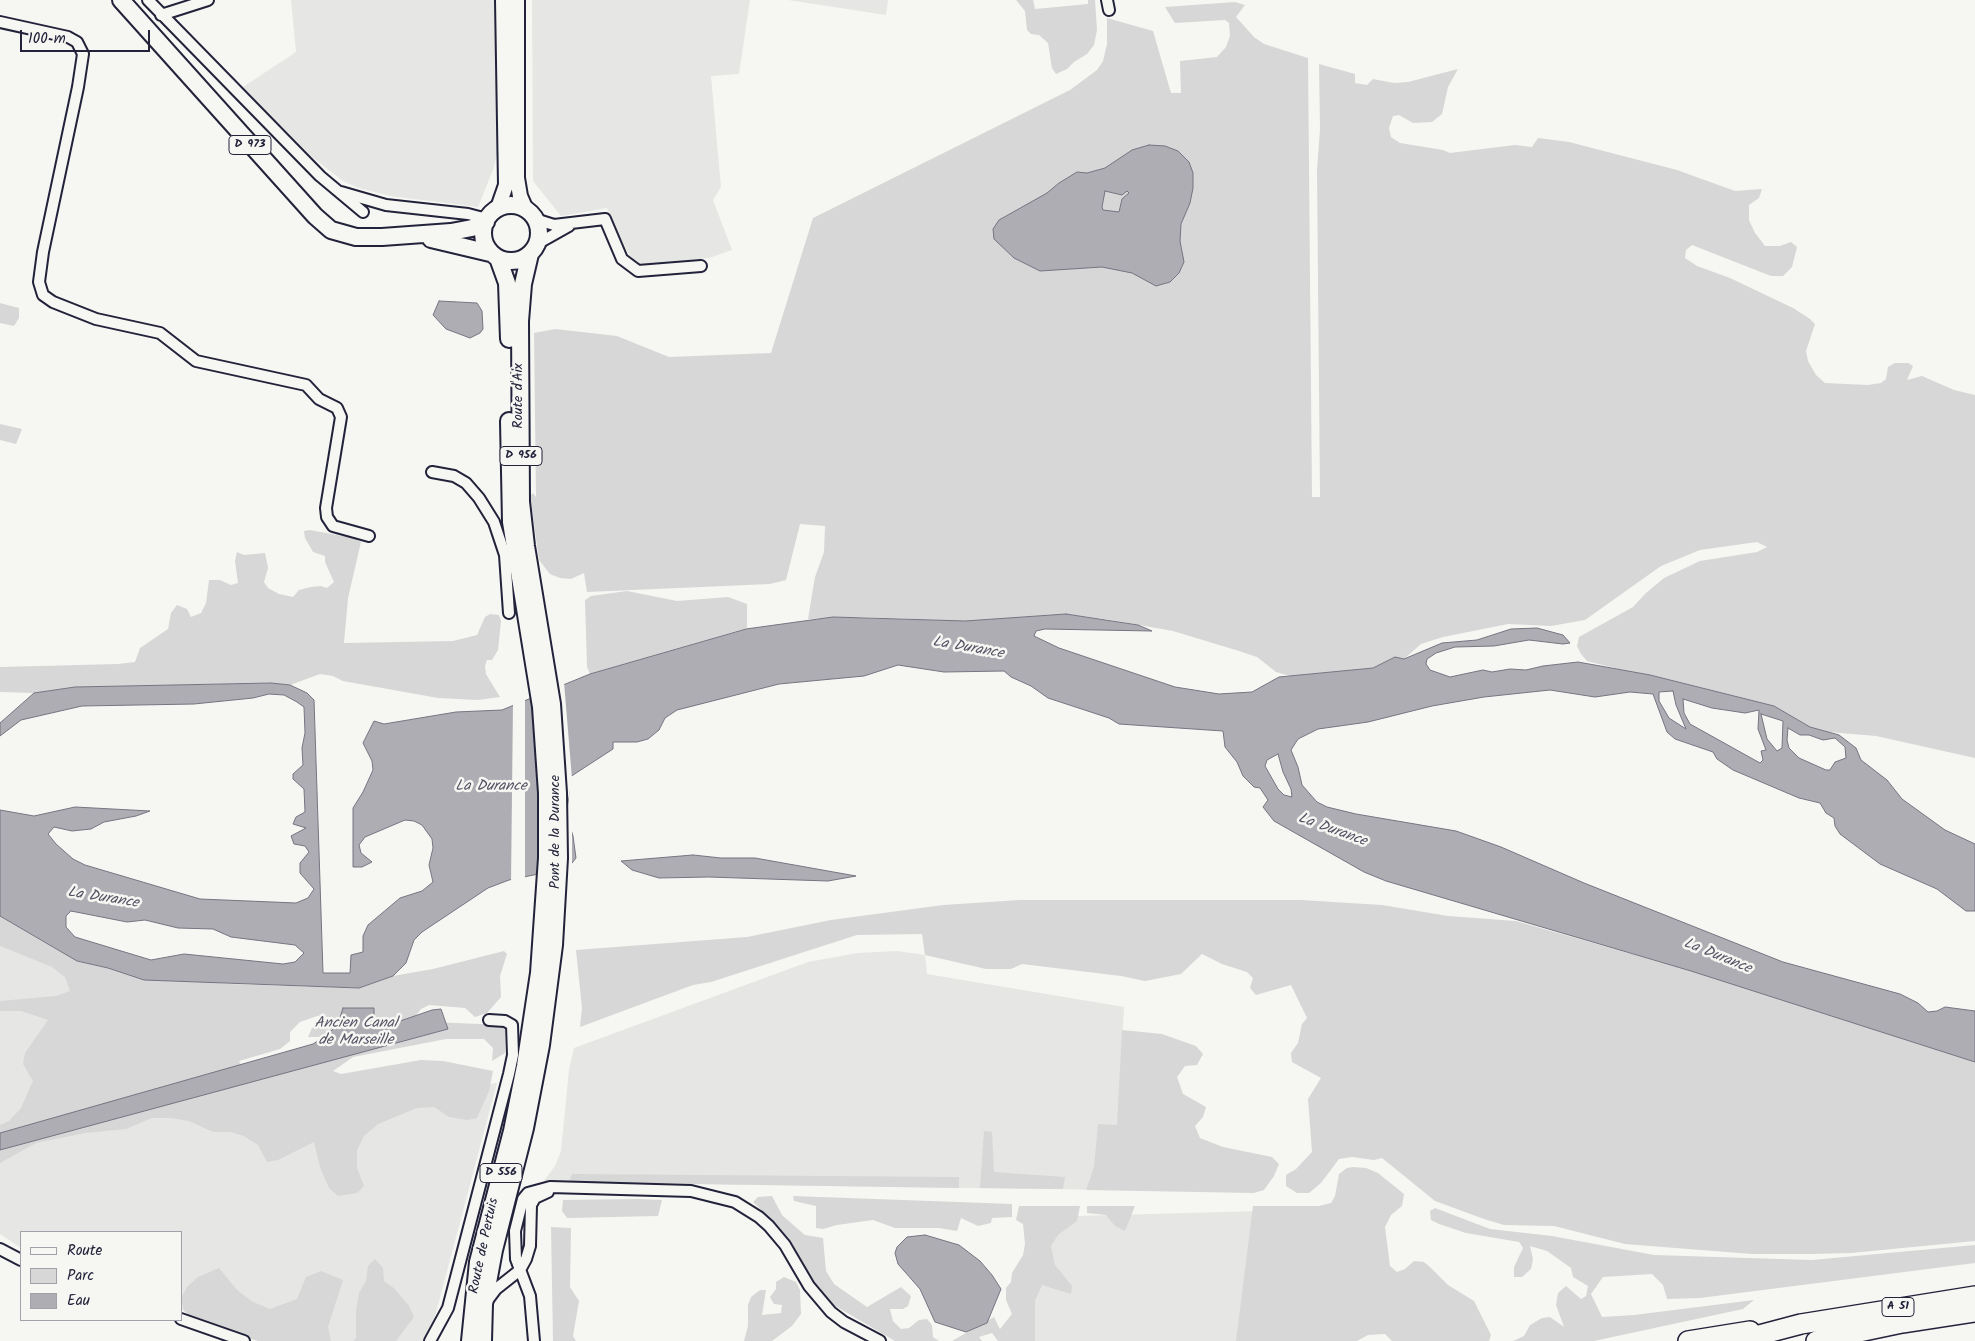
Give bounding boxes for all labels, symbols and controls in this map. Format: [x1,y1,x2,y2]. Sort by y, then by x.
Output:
scale bar [22,20,152,52]
text: 100 m [28,27,66,51]
road number: D 973 [229,136,271,154]
street label: Route d'Aix [512,363,528,429]
road number: D 956 [500,446,542,466]
water label: La Durance [931,634,1005,664]
street label: Pont de la Durance [549,775,565,889]
water label: La Durance [455,778,527,796]
water label: La Durance [1295,810,1369,852]
water label: La Durance [66,885,140,913]
water label: La Durance [1680,935,1754,979]
water label: Ancien Canal de Marseille [315,1015,397,1050]
road number: D 556 [480,1164,522,1182]
street label: Route de Pertuis [467,1197,503,1295]
legend [20,1231,182,1321]
text: Route [67,1239,102,1263]
text: Parc [67,1264,94,1288]
text: Eau [67,1289,90,1313]
road number: A 51 [1882,1298,1914,1316]

